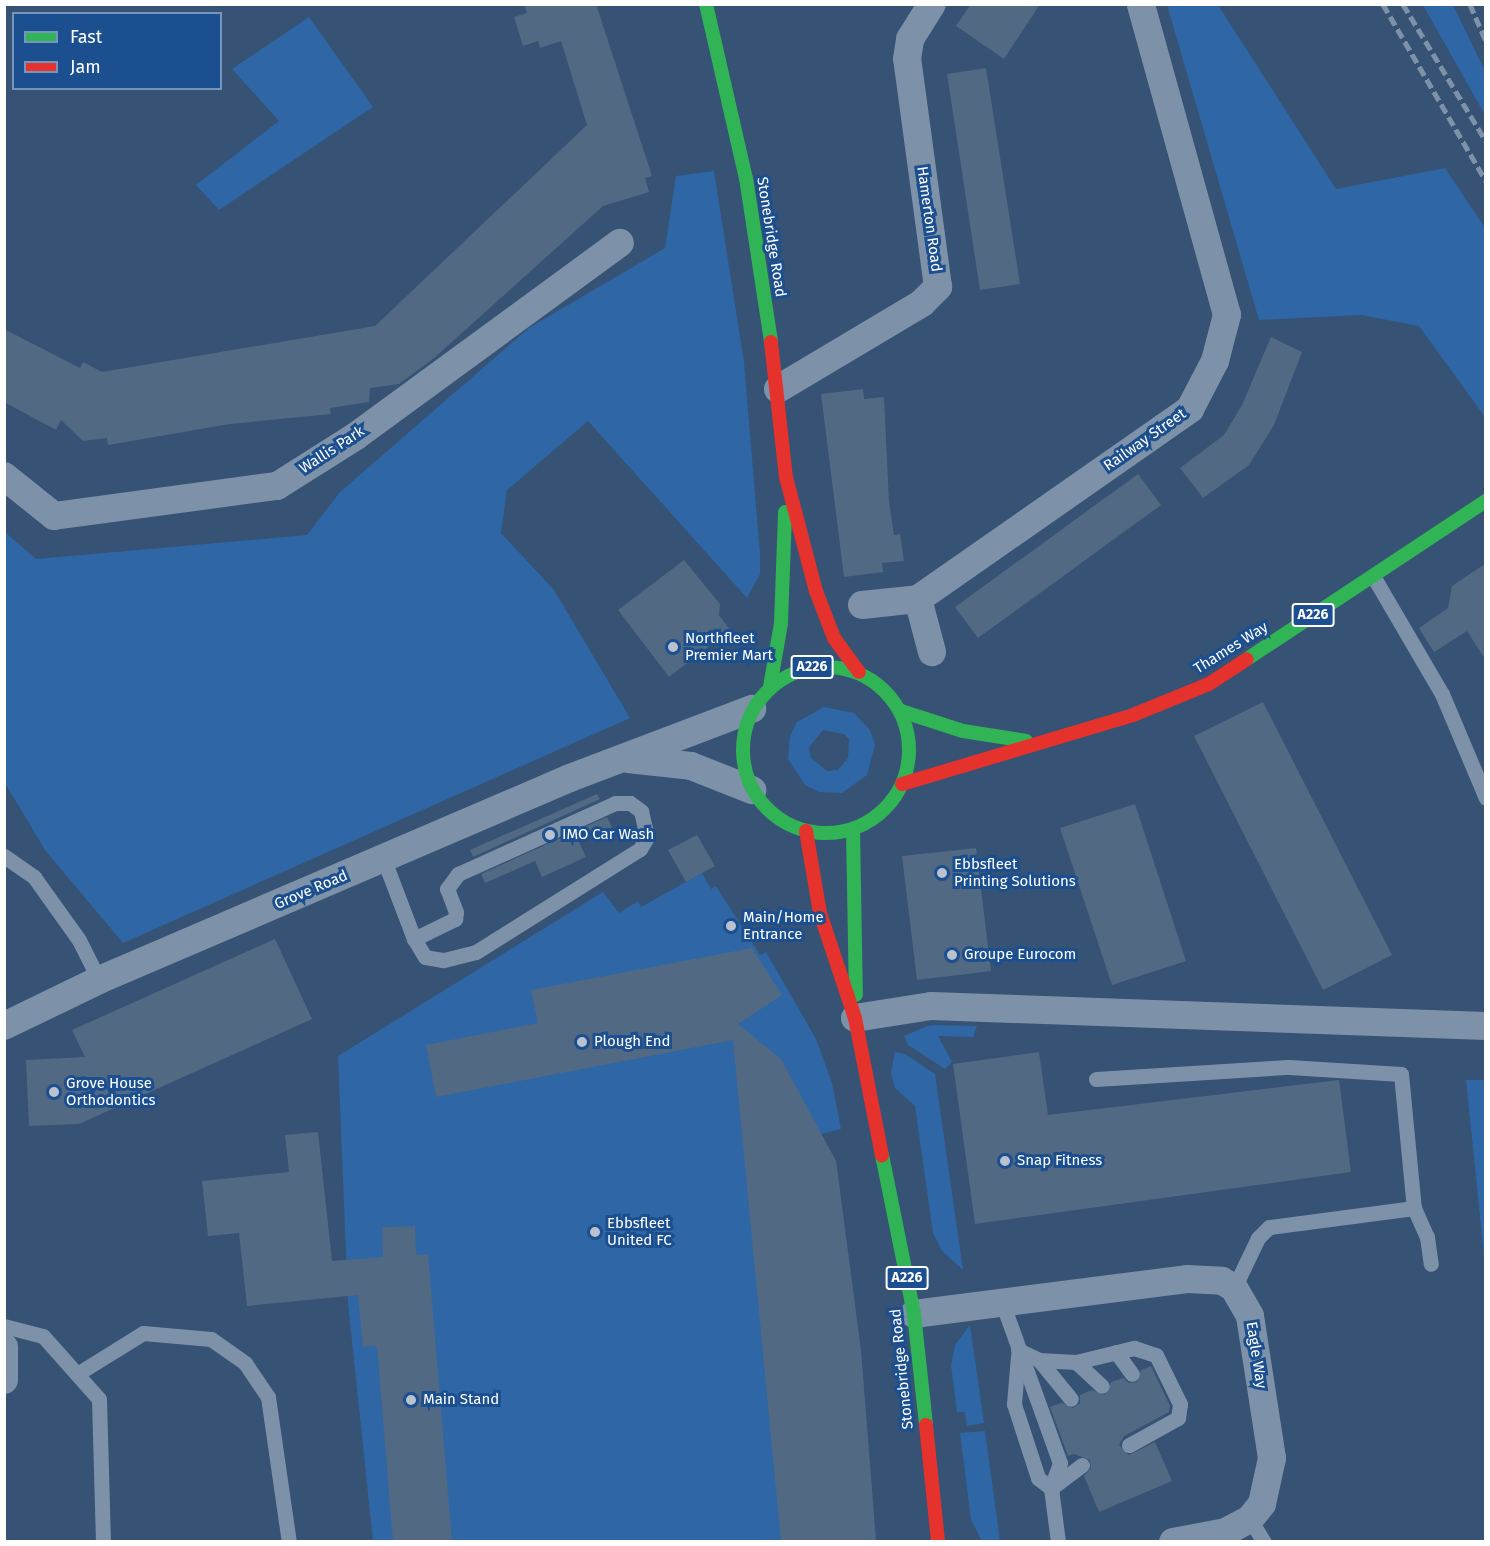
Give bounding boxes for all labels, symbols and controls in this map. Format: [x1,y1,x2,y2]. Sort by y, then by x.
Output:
legend [12,12,222,90]
text: Fast [70,26,102,48]
text: Jam [70,56,101,78]
street label: Hamerton Road [913,165,945,273]
street label: Stonebridge Road [753,176,789,298]
street label: Railway Street [1100,405,1190,475]
street label: Wallis Park [296,422,368,478]
road number: A226 [1290,604,1336,626]
street label: Thames Way [1191,618,1271,678]
place label: Northfleet Premier Mart [685,629,773,664]
marker: Northfleet Premier Mart [666,640,680,654]
road number: A226 [790,656,834,678]
place label: IMO Car Wash [562,826,654,844]
marker: IMO Car Wash [543,828,557,842]
place label: Ebbsfleet Printing Solutions [954,855,1076,890]
marker: Ebbsfleet Printing Solutions [935,866,949,880]
street label: Grove Road [272,867,350,913]
place label: Main/Home Entrance [743,908,824,943]
marker: Main/Home Entrance [724,919,738,933]
place label: Groupe Eurocom [964,946,1076,964]
marker: Groupe Eurocom [945,948,959,962]
place label: Plough End [594,1033,671,1051]
marker: Plough End [575,1035,589,1049]
place label: Grove House Orthodontics [66,1074,155,1109]
marker: Grove House Orthodontics [47,1085,61,1099]
place label: Snap Fitness [1017,1152,1102,1170]
marker: Snap Fitness [998,1154,1012,1168]
place label: Ebbsfleet United FC [607,1214,672,1249]
marker: Ebbsfleet United FC [588,1225,602,1239]
road number: A226 [884,1267,930,1289]
street label: Stonebridge Road [887,1308,917,1430]
street label: Eagle Way [1242,1320,1270,1390]
place label: Main Stand [423,1391,499,1409]
marker: Main Stand [404,1393,418,1407]

